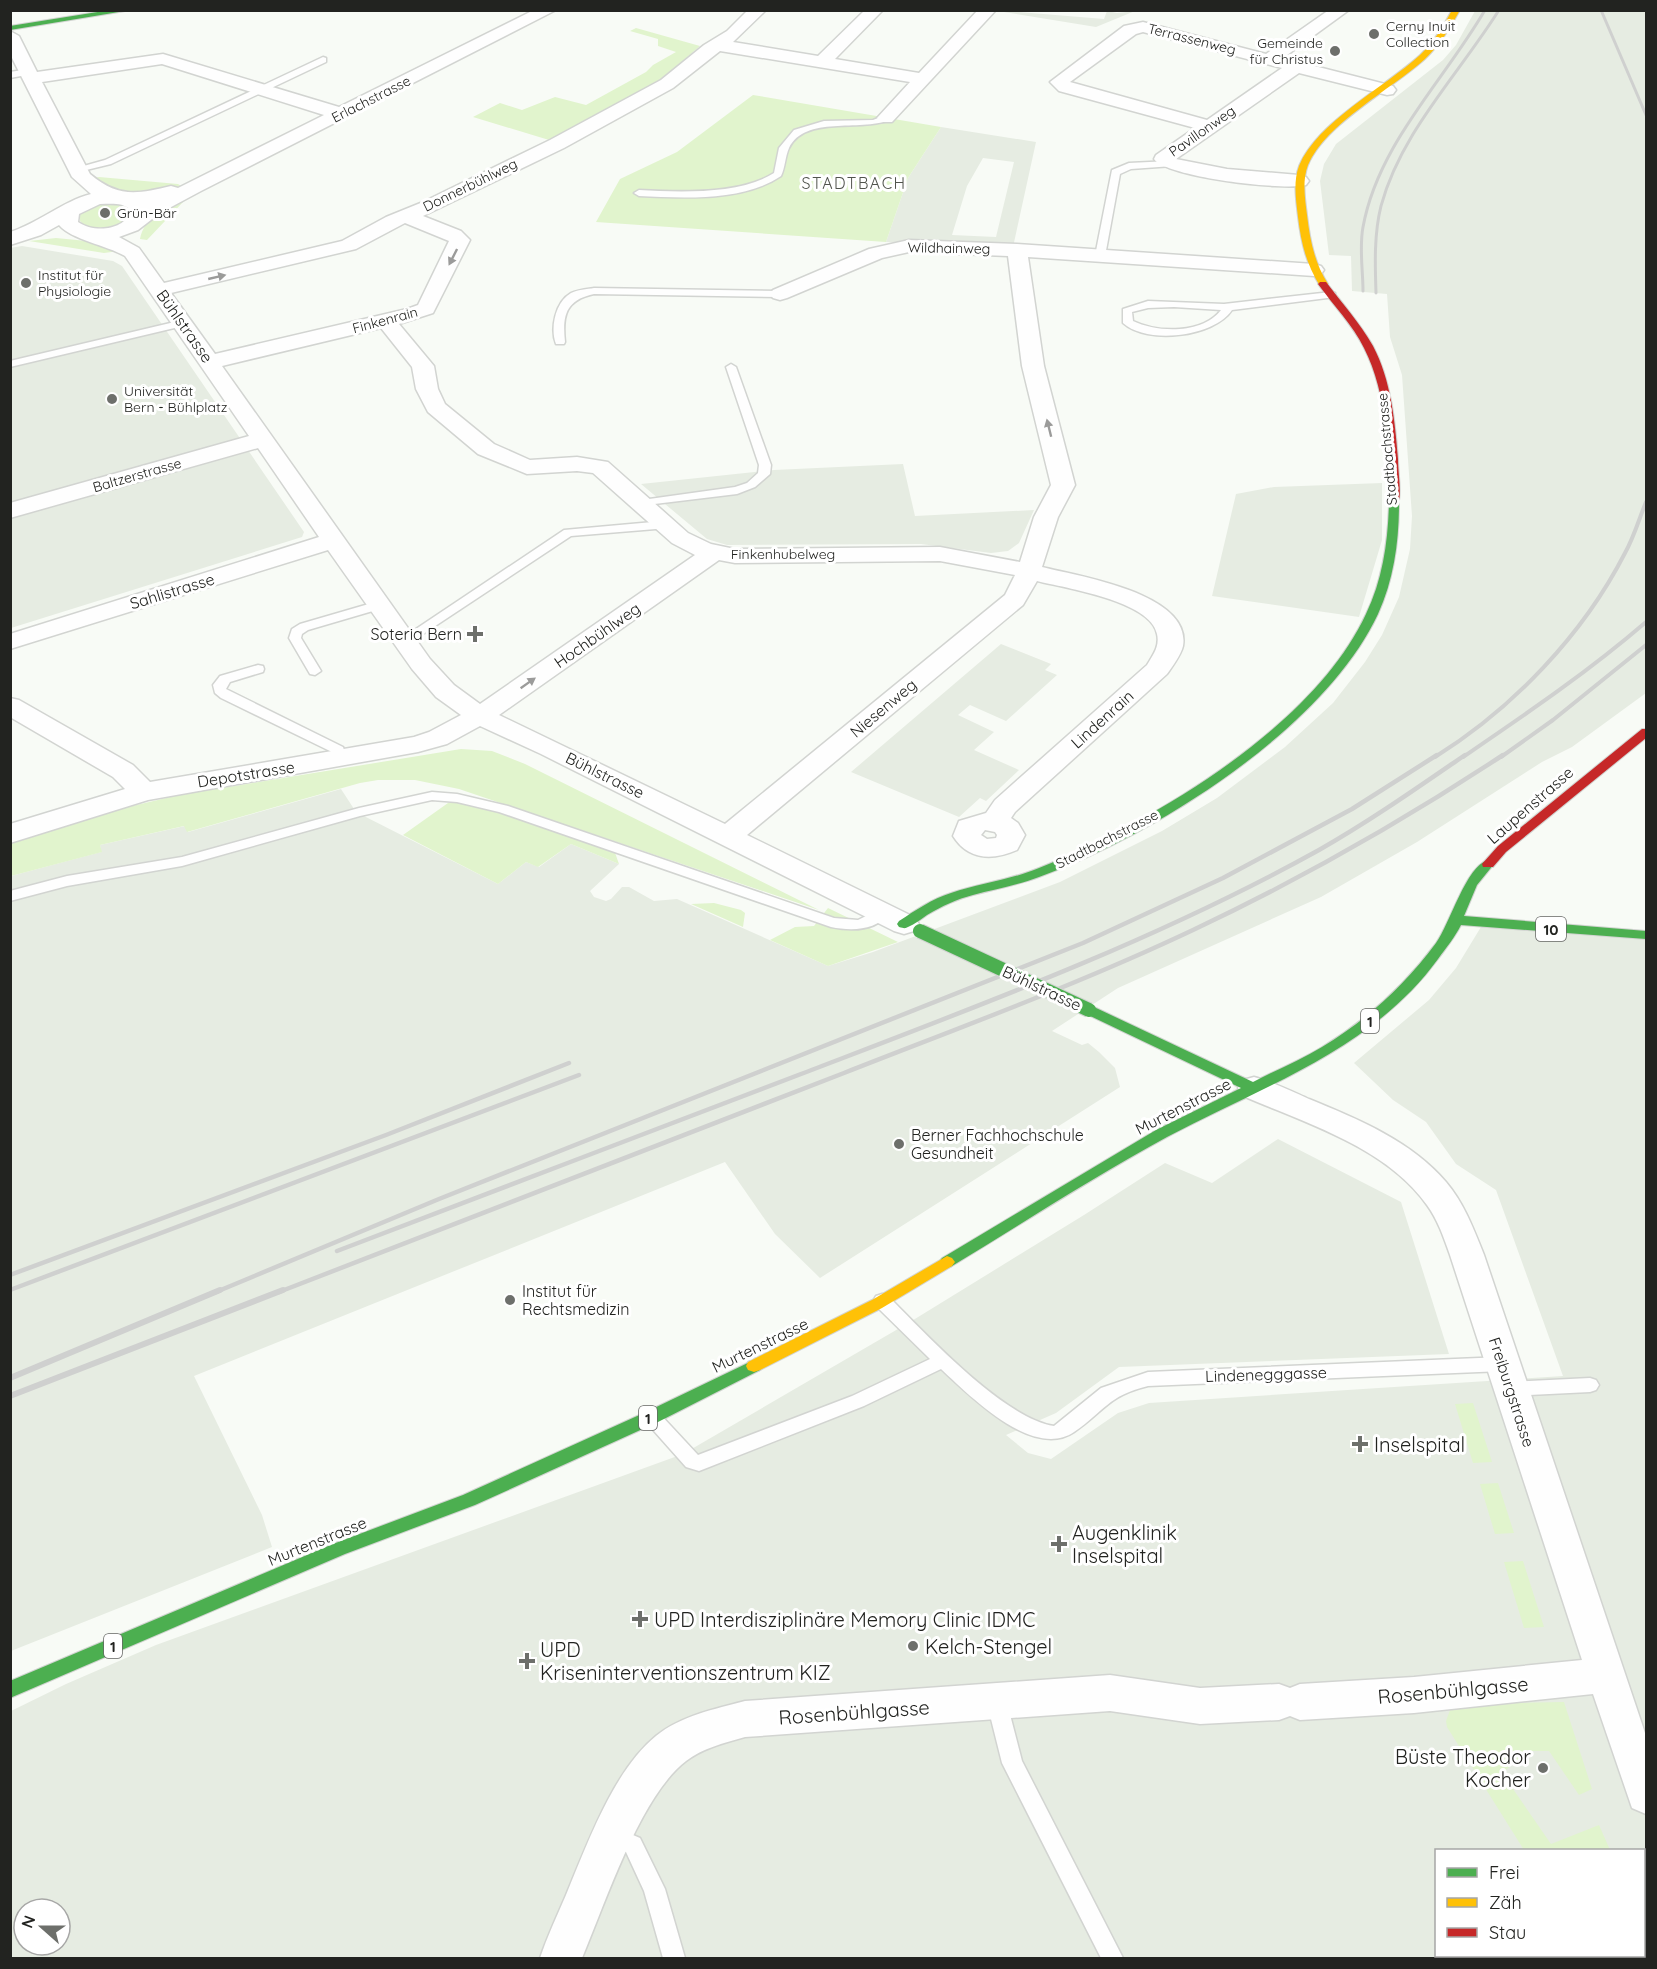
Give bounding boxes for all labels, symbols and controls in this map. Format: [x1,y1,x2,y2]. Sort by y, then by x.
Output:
place label: Cerny Inuit Collection [1386,17,1456,51]
street label: Terrassenweg [1146,19,1238,59]
marker: Cerny Inuit Collection [1367,27,1381,41]
place label: Gemeinde für Christus [1249,34,1323,68]
marker: Gemeinde für Christus [1328,44,1342,58]
street label: Erlachstrasse [328,71,414,127]
street label: Pavillonweg [1165,102,1239,160]
street label: Donnerbühlweg [420,154,520,216]
district label: STADTBACH [801,173,907,193]
place label: Grün-Bär [117,204,177,222]
marker: Grün-Bär [98,206,112,220]
street label: Wildhainweg [907,238,991,258]
one-way arrow [449,248,459,266]
place label: Institut für Physiologie [38,266,111,300]
one-way arrow [207,272,226,282]
marker: Institut für Physiologie [19,276,33,290]
street label: Bühlstrasse [152,285,218,367]
street label: Finkenrain [350,303,420,337]
place label: Universität Bern - Bühlplatz [124,382,228,416]
marker: Universität Bern - Bühlplatz [105,392,119,406]
street label: Stadtbachstrasse [1373,392,1401,506]
one-way arrow [1044,419,1053,437]
street label: Baltzerstrasse [91,454,184,496]
street label: Finkenhubelweg [731,545,835,563]
street label: Sahlistrasse [127,569,217,613]
street label: Hochbühlweg [550,598,644,672]
place label: Soteria Bern [370,624,462,644]
marker: Soteria Bern [466,625,484,643]
street label: Niesenweg [846,674,920,742]
one-way arrow [520,677,536,689]
street label: Lindenrain [1067,686,1137,752]
street label: Bühlstrasse [562,747,648,803]
street label: Depotstrasse [196,756,296,792]
street label: Laupenstrasse [1483,762,1577,848]
street label: Stadtbachstrasse [1053,805,1161,873]
road number: 10 [1536,917,1566,941]
street label: Bühlstrasse [999,961,1085,1015]
road number: 1 [1361,1009,1379,1033]
street label: Murtenstrasse [1132,1073,1234,1139]
place label: Berner Fachhochschule Gesundheit [911,1125,1084,1163]
marker: Berner Fachhochschule Gesundheit [892,1137,906,1151]
place label: Institut für Rechtsmedizin [522,1281,629,1319]
marker: Institut für Rechtsmedizin [503,1293,517,1307]
street label: Murtenstrasse [709,1313,811,1377]
street label: Freiburgstrasse [1485,1335,1539,1449]
street label: Lindenegggasse [1205,1362,1327,1386]
road number: 1 [639,1406,657,1430]
place label: Inselspital [1374,1432,1465,1457]
marker: Inselspital [1351,1435,1369,1453]
street label: Murtenstrasse [265,1512,369,1570]
place label: Augenklinik Inselspital [1072,1520,1177,1568]
marker: Augenklinik Inselspital [1050,1535,1068,1553]
place label: UPD Interdisziplinäre Memory Clinic IDMC [654,1607,1035,1632]
marker: UPD Interdisziplinäre Memory Clinic IDMC [631,1610,649,1628]
road number: 1 [104,1634,122,1658]
place label: Kelch-Stengel [925,1634,1052,1659]
place label: UPD Kriseninterventionszentrum KIZ [540,1637,831,1685]
marker: Kelch-Stengel [906,1639,920,1653]
marker: UPD Kriseninterventionszentrum KIZ [518,1652,536,1670]
street label: Rosenbühlgasse [1376,1671,1530,1709]
street label: Rosenbühlgasse [778,1694,930,1730]
place label: Büste Theodor Kocher [1395,1744,1531,1792]
marker: Büste Theodor Kocher [1536,1761,1550,1775]
legend [1435,1849,1645,1957]
text: Frei [1489,1861,1520,1884]
text: Zäh [1489,1891,1522,1914]
north arrow [12,1897,72,1957]
text: N [17,1913,39,1931]
text: Stau [1489,1921,1526,1944]

